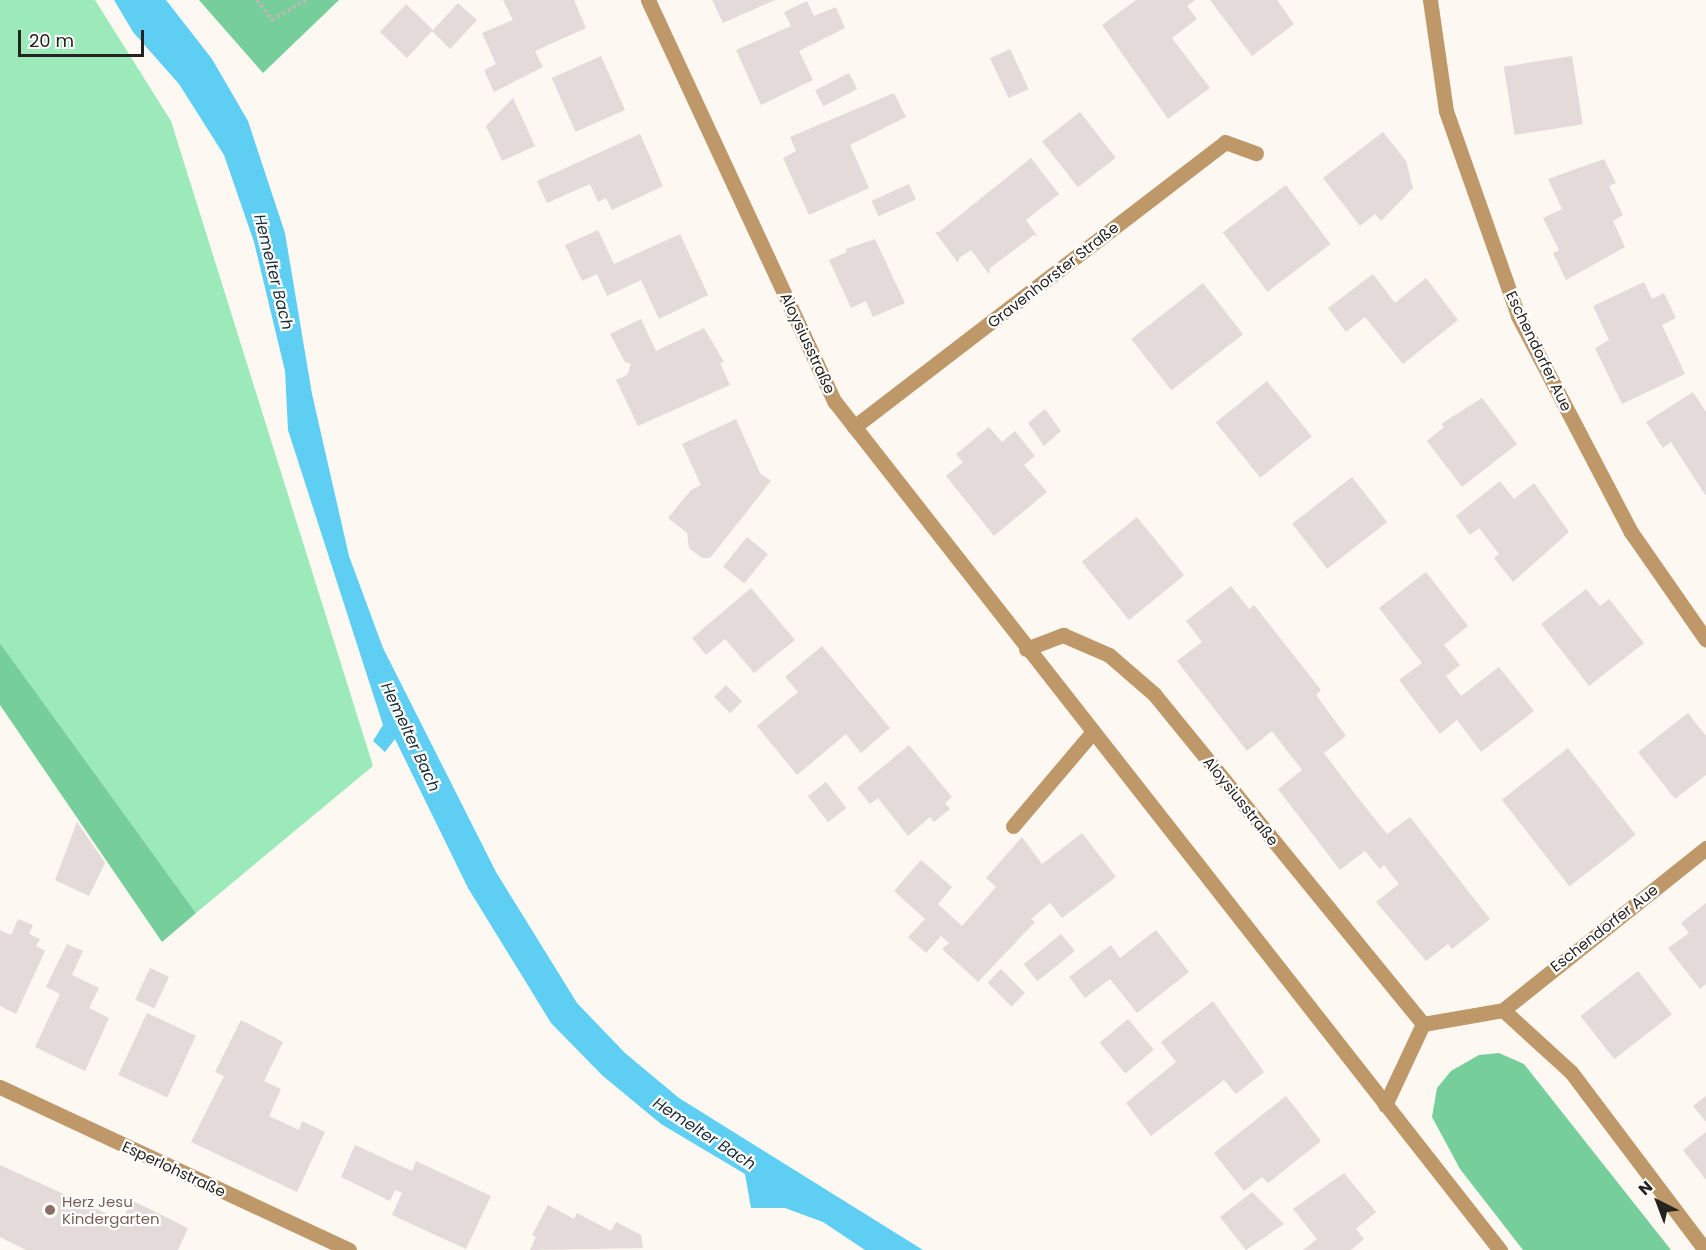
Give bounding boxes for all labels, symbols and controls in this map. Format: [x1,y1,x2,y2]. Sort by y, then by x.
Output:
scale bar [21,18,147,56]
text: 20 m [29,28,74,53]
water label: Hemelter Bach [249,212,297,332]
street label: Gravenhorster Straße [984,218,1122,332]
street label: Eschendorfer Aue [1502,288,1576,414]
street label: Aloysiusstraße [777,290,839,396]
water label: Hemelter Bach [376,679,444,795]
street label: Aloysiusstraße [1200,753,1282,849]
street label: Eschendorfer Aue [1547,880,1661,976]
water label: Hemelter Bach [649,1094,759,1174]
street label: Esperlohstraße [119,1137,229,1201]
north arrow [1628,1172,1688,1232]
text: N [1633,1176,1658,1201]
place label: Herz Jesu Kindergarten [62,1192,160,1227]
marker: Herz Jesu Kindergarten [43,1203,57,1217]

